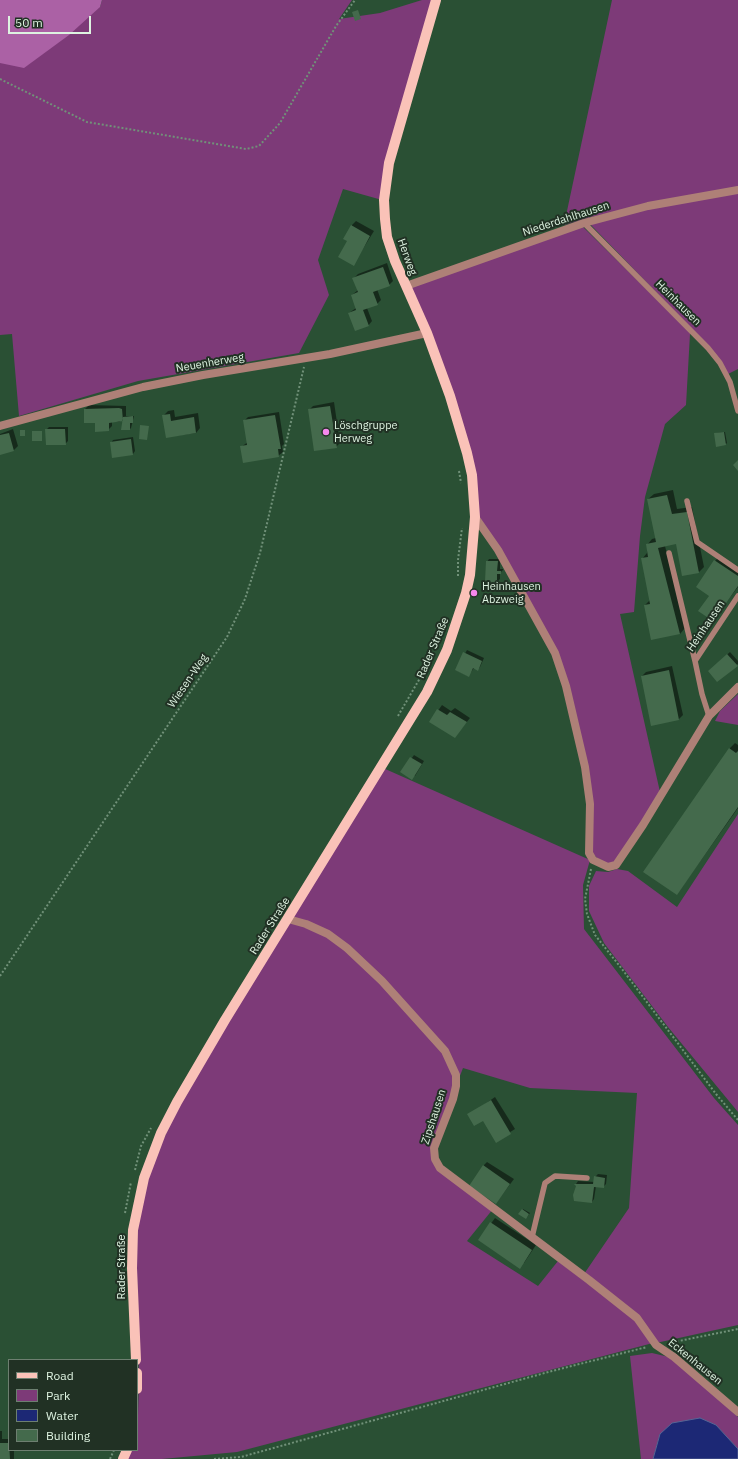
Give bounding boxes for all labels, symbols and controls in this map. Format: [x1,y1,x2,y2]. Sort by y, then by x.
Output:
scale bar [10,8,93,34]
text: 50 m [15,15,43,30]
street label: Niederdahlhausen [521,199,611,239]
street label: Herweg [394,237,420,277]
street label: Heinhausen [653,278,703,328]
street label: Neuenherweg [175,351,245,375]
place label: Löschgruppe Herweg [334,419,398,445]
marker: Löschgruppe Herweg [321,427,331,437]
place label: Heinhausen Abzweig [482,580,541,606]
marker: Heinhausen Abzweig [469,588,479,598]
street label: Heinhausen [684,598,728,654]
street label: Rader Straße [414,615,452,681]
street label: Wiesen-Weg [165,652,211,710]
street label: Rader Straße [247,895,293,957]
street label: Zipshausen [419,1088,449,1146]
street label: Rader Straße [115,1234,129,1300]
street label: Eckenhausen [665,1336,725,1388]
legend [8,1359,138,1451]
text: Road [46,1368,74,1383]
text: Park [46,1388,70,1403]
text: Water [46,1408,78,1423]
text: Building [46,1428,90,1443]

